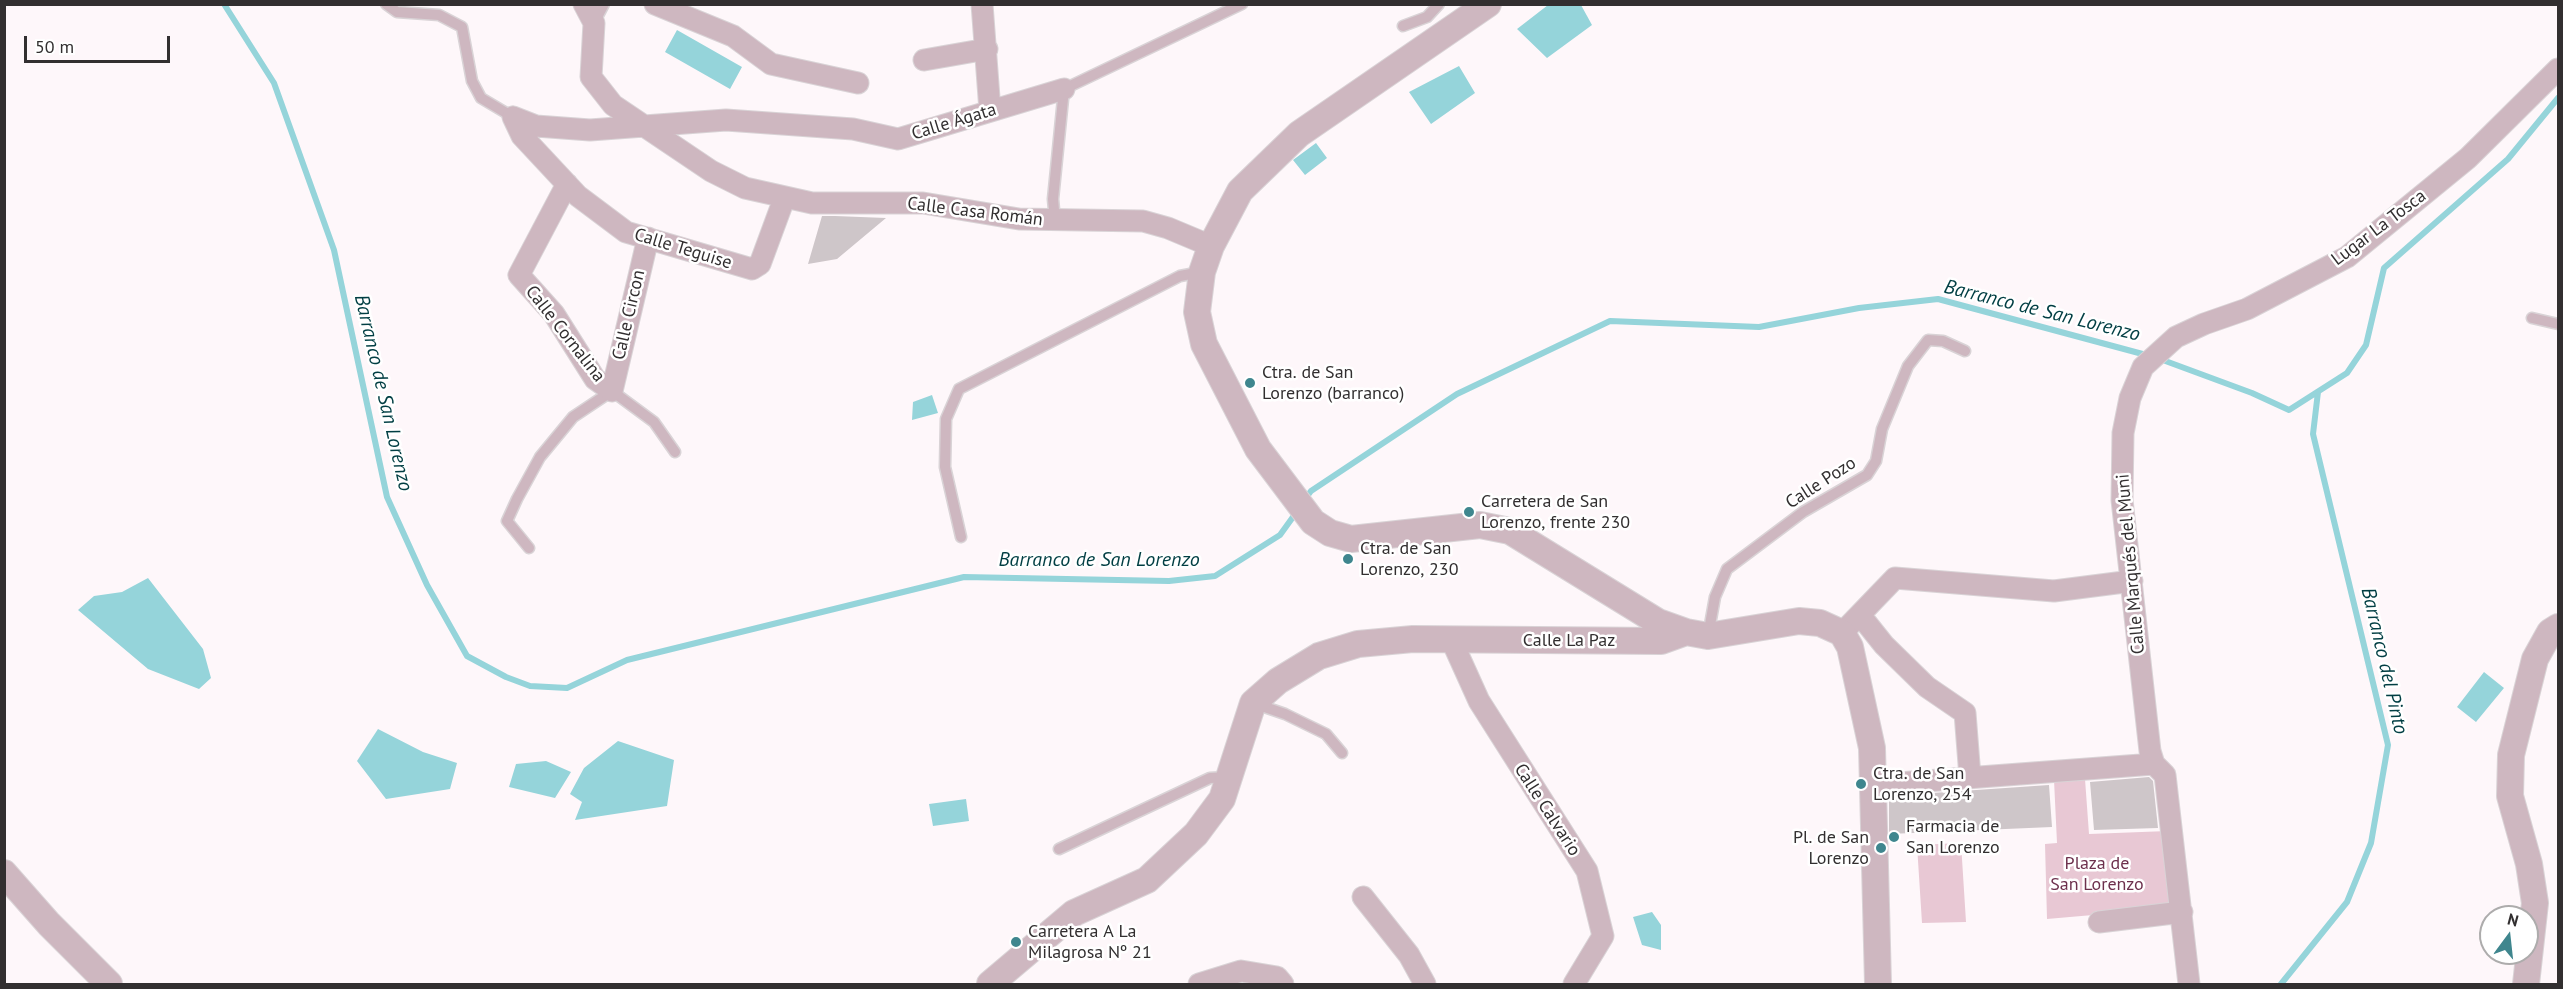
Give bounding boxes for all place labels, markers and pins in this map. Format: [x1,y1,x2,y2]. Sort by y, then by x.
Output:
place label: Ctra. de San Lorenzo (barranco) [1262,362,1404,404]
marker: Ctra. de San Lorenzo (barranco) [1243,376,1257,390]
place label: Carretera de San Lorenzo, frente 230 [1481,491,1630,534]
marker: Carretera de San Lorenzo, frente 230 [1462,505,1476,519]
place label: Ctra. de San Lorenzo, 230 [1360,538,1458,580]
marker: Ctra. de San Lorenzo, 230 [1341,552,1355,566]
place label: Ctra. de San Lorenzo, 254 [1873,763,1971,806]
marker: Ctra. de San Lorenzo, 254 [1854,777,1868,791]
place label: Farmacia de San Lorenzo [1906,816,2000,858]
place label: Pl. de San Lorenzo [1793,827,1869,870]
marker: Farmacia de San Lorenzo [1887,830,1901,844]
marker: Pl. de San Lorenzo [1874,841,1888,855]
place label: Carretera A La Milagrosa Nº 21 [1028,921,1152,964]
marker: Carretera A La Milagrosa Nº 21 [1009,935,1023,949]

